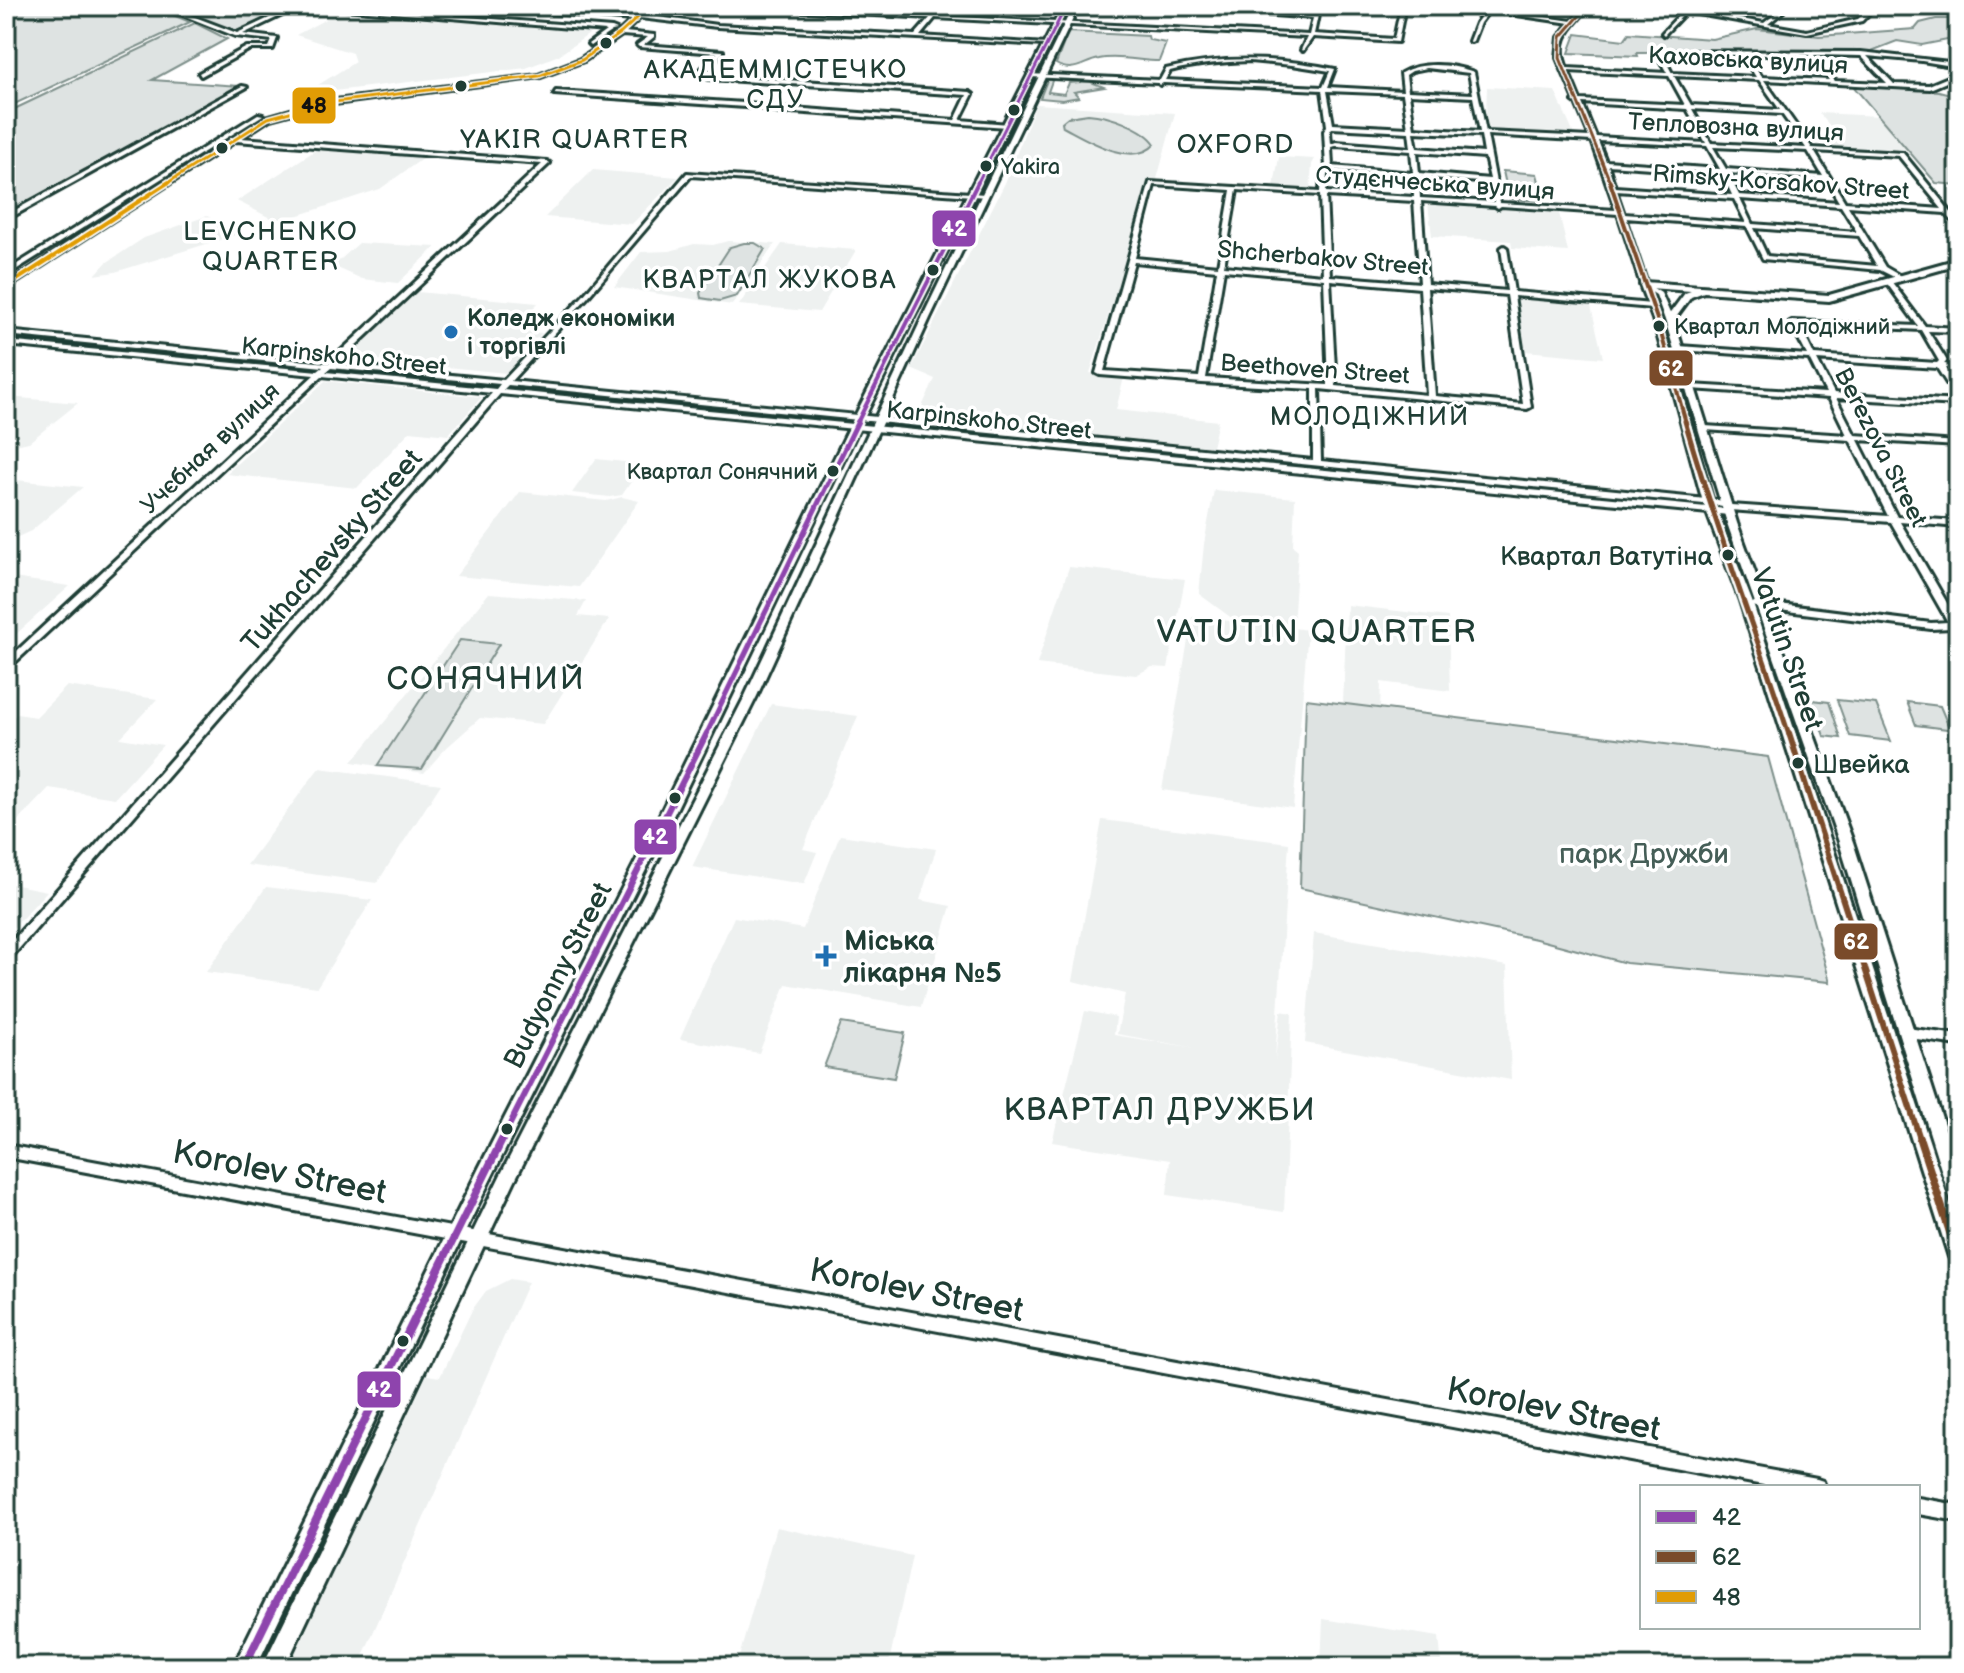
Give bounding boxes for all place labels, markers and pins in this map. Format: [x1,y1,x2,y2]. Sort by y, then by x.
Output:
unlabelled marker [598,35,614,51]
unlabelled marker [453,78,469,94]
unlabelled marker [1006,102,1022,118]
unlabelled marker [214,140,230,156]
place label: Yakira [1000,154,1060,181]
marker: Yakira [978,158,994,174]
unlabelled marker [925,262,941,278]
place label: Коледж економіки і торгівлі [467,304,675,361]
place label: Квартал Молодіжний [1674,314,1890,341]
marker: Квартал Молодіжний [1651,318,1667,334]
marker: Коледж економіки і торгівлі [442,323,460,341]
place label: Квартал Сонячний [626,459,818,486]
marker: Квартал Сонячний [825,463,841,479]
place label: Квартал Ватутіна [1500,542,1713,573]
marker: Квартал Ватутіна [1720,547,1736,563]
place label: Швейка [1813,750,1910,781]
marker: Швейка [1790,755,1806,771]
unlabelled marker [667,790,683,806]
place label: Міська лікарня №5 [843,925,1002,990]
marker: Міська лікарня №5 [815,945,837,967]
unlabelled marker [499,1121,515,1137]
unlabelled marker [395,1333,411,1349]

